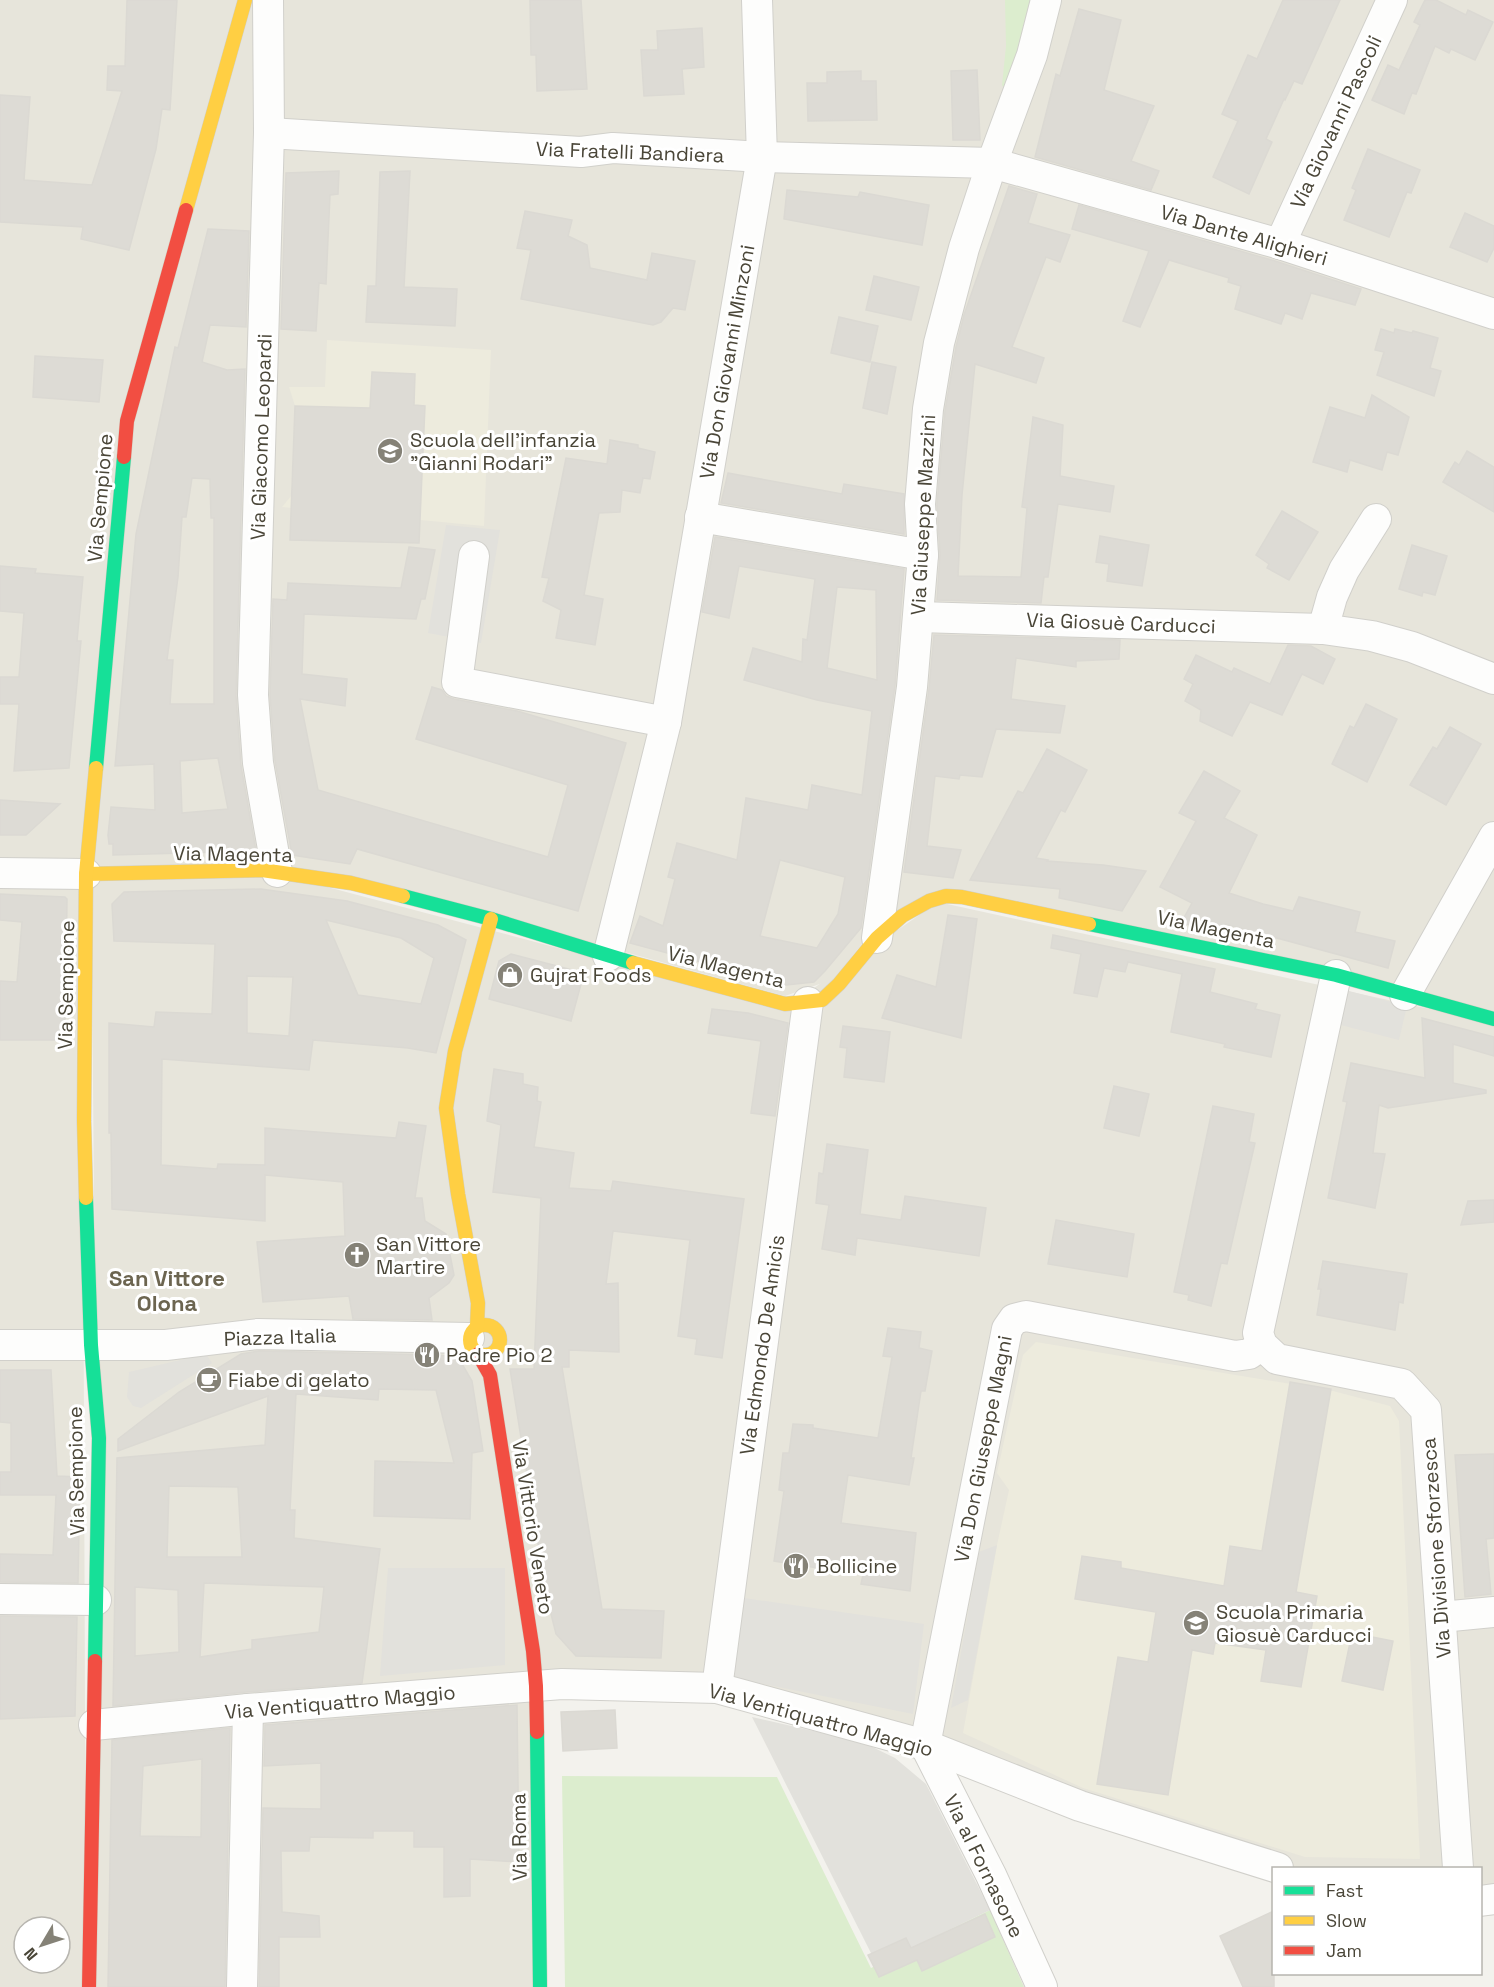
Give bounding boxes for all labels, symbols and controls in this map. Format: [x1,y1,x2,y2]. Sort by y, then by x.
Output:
street label: Via Giovanni Pascoli [1284,31,1388,213]
street label: Via Fratelli Bandiera [535,136,725,168]
street label: Via Dante Alighieri [1157,199,1331,271]
street label: Via Don Giovanni Minzoni [694,243,760,481]
street label: Via Giacomo Leopardi [244,333,278,541]
street label: Via Giuseppe Mazzini [905,414,941,616]
place label: Scuola dell'infanzia "Gianni Rodari" [410,427,596,476]
street label: Via Sempione [81,432,119,564]
school or university icon: Scuola dell'infanzia "Gianni Rodari" [375,436,405,466]
street label: Via Giosuè Carducci [1026,607,1216,639]
street label: Via Magenta [173,840,293,868]
street label: Via Magenta [1155,904,1277,954]
street label: Via Sempione [52,920,80,1050]
street label: Via Magenta [665,940,787,994]
shop icon: Gujrat Foods [495,960,525,990]
place label: Gujrat Foods [530,962,652,988]
place label: San Vittore Martire [376,1231,481,1280]
street label: Via Edmondo De Amicis [734,1233,790,1457]
church icon: San Vittore Martire [342,1240,372,1270]
district label: San Vittore Olona [109,1264,225,1317]
street label: Piazza Italia [223,1322,337,1352]
street label: Via Don Giuseppe Magni [948,1333,1018,1565]
restaurant icon: Padre Pio 2 [412,1340,442,1370]
place label: Padre Pio 2 [446,1342,553,1368]
cafe icon: Fiabe di gelato [194,1365,224,1395]
place label: Fiabe di gelato [228,1367,370,1393]
street label: Via Sempione [62,1406,90,1536]
street label: Via Divisione Sforzesca [1415,1437,1457,1659]
street label: Via Vittorio Veneto [506,1438,560,1616]
restaurant icon: Bollicine [781,1551,811,1581]
place label: Bollicine [816,1553,897,1579]
place label: Scuola Primaria Giosuè Carducci [1216,1599,1372,1648]
school or university icon: Scuola Primaria Giosuè Carducci [1181,1608,1211,1638]
street label: Via Ventiquattro Maggio [706,1677,936,1763]
street label: Via Ventiquattro Maggio [223,1679,457,1725]
street label: Via al Fornasone [938,1790,1030,1942]
street label: Via Roma [505,1793,533,1881]
legend [1272,1867,1482,1975]
text: Fast [1326,1879,1363,1902]
text: Slow [1326,1909,1367,1932]
north arrow [12,1915,72,1975]
text: Jam [1326,1939,1362,1962]
text: N [19,1943,42,1965]

